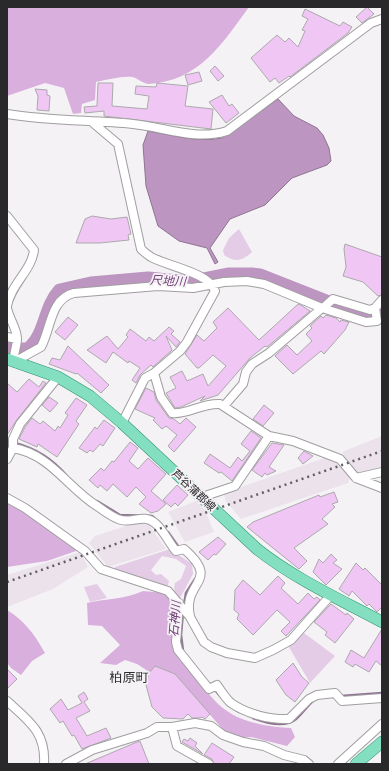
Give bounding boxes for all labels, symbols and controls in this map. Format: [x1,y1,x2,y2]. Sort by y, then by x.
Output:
water label: 尺地川 [150,273,188,288]
street label: 芦谷蒲郡線 [170,467,218,513]
water label: 石神川 [166,598,183,637]
district label: 柏原町 [109,670,149,684]

